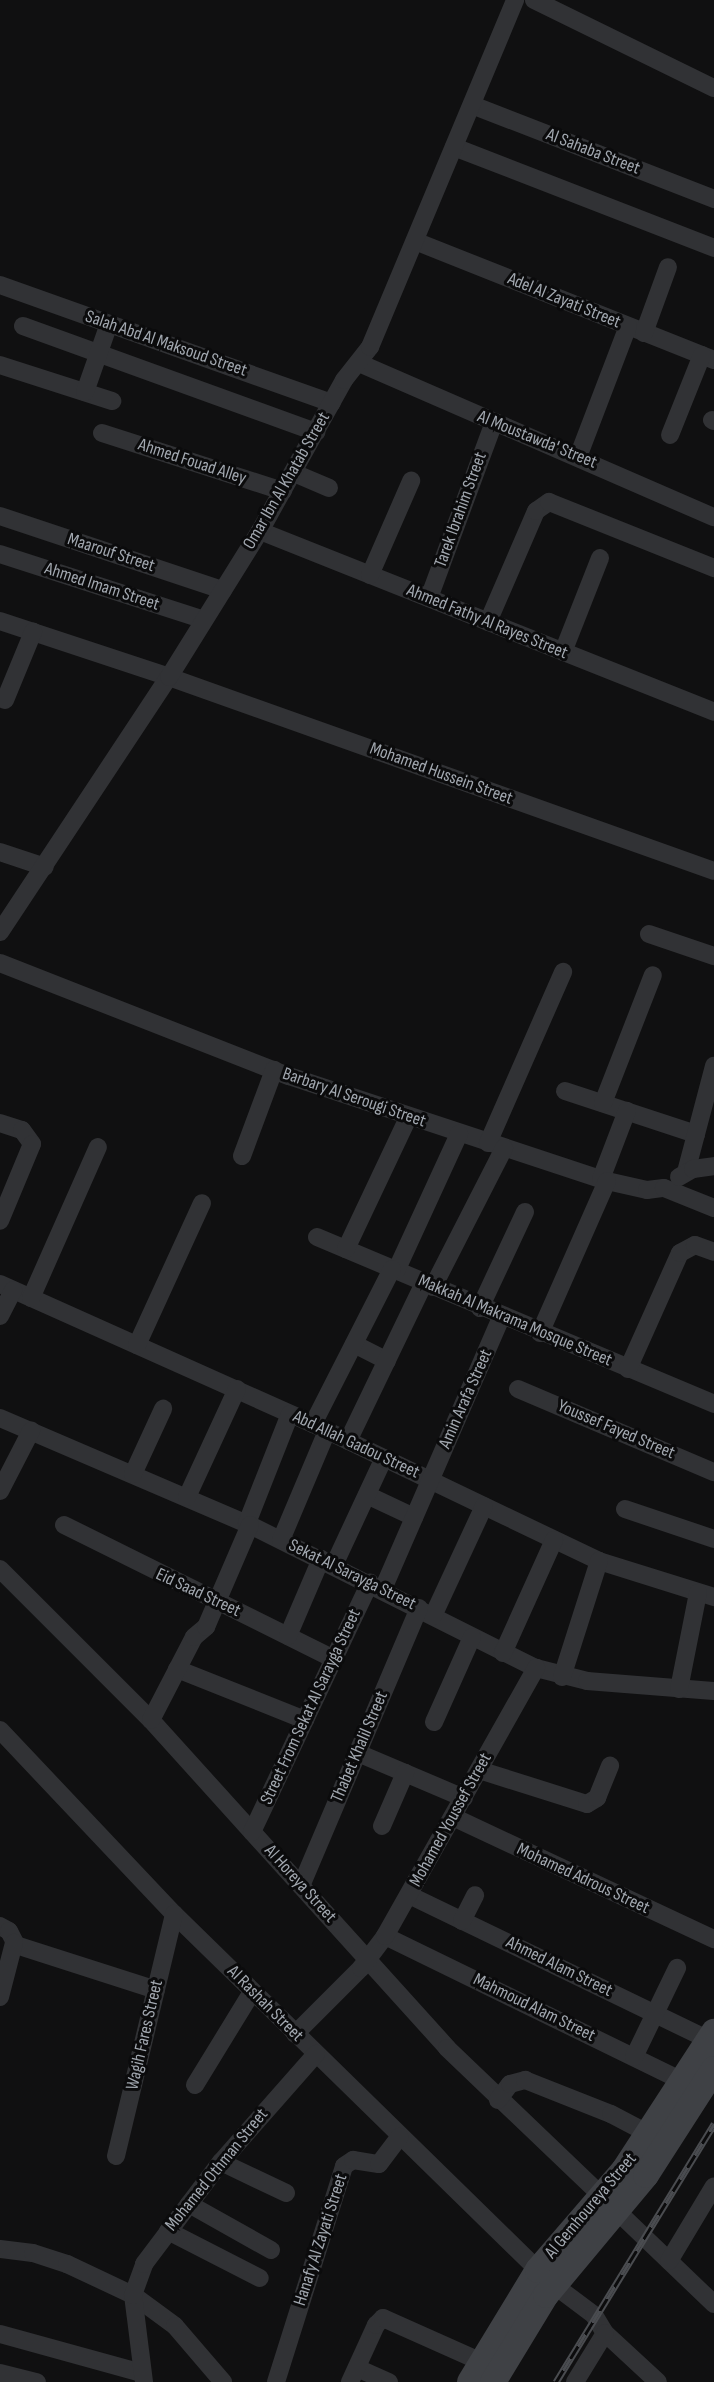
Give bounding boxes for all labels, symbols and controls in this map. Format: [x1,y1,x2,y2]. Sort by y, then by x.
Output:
street label: Al Sahaba Street [543,124,643,180]
street label: Adel Al Zayati Street [504,269,624,333]
street label: Salah Abd Al Maksoud Street [82,306,250,382]
street label: Al Moustawda' Street [474,406,600,474]
street label: Omar Ibn Al Khatab Street [239,409,335,553]
street label: Ahmed Fouad Alley [135,434,249,490]
street label: Tarek Ibrahim Street [430,449,492,571]
street label: Maarouf Street [65,529,157,577]
street label: Ahmed Imam Street [42,558,162,616]
street label: Ahmed Fathy Al Rayes Street [403,580,571,664]
street label: Mohamed Hussein Street [367,738,515,810]
street label: Barbary Al Serougi Street [280,1063,428,1133]
street label: Makkah Al Makrama Mosque Street [415,1270,615,1372]
street label: Amin Arafa Street [435,1346,497,1452]
street label: Youssef Fayed Street [554,1396,678,1464]
street label: Abd Allah Gadou Street [289,1406,423,1484]
street label: Sekat Al Sarayga Street [285,1535,419,1615]
street label: Eid Saad Street [152,1564,244,1622]
street label: Street From Sekat Al Sarayga Street [256,1606,366,1808]
street label: Thabet Khalil Street [327,1688,393,1806]
street label: Mohamed Youssef Street [405,1749,497,1891]
street label: Mohamed Adrous Street [513,1839,653,1919]
street label: Al Horeya Street [259,1841,341,1927]
street label: Ahmed Alam Street [502,1932,616,2002]
street label: Al Rashah Street [222,1961,308,2047]
street label: Mahmoud Alam Street [470,1969,598,2047]
street label: Wagih Fares Street [122,1978,168,2092]
street label: Mohamed Othman Street [161,2105,273,2235]
street label: Al Gemhoureya Street [541,2149,641,2263]
street label: Hanafy Al Zayati Street [290,2171,352,2309]

